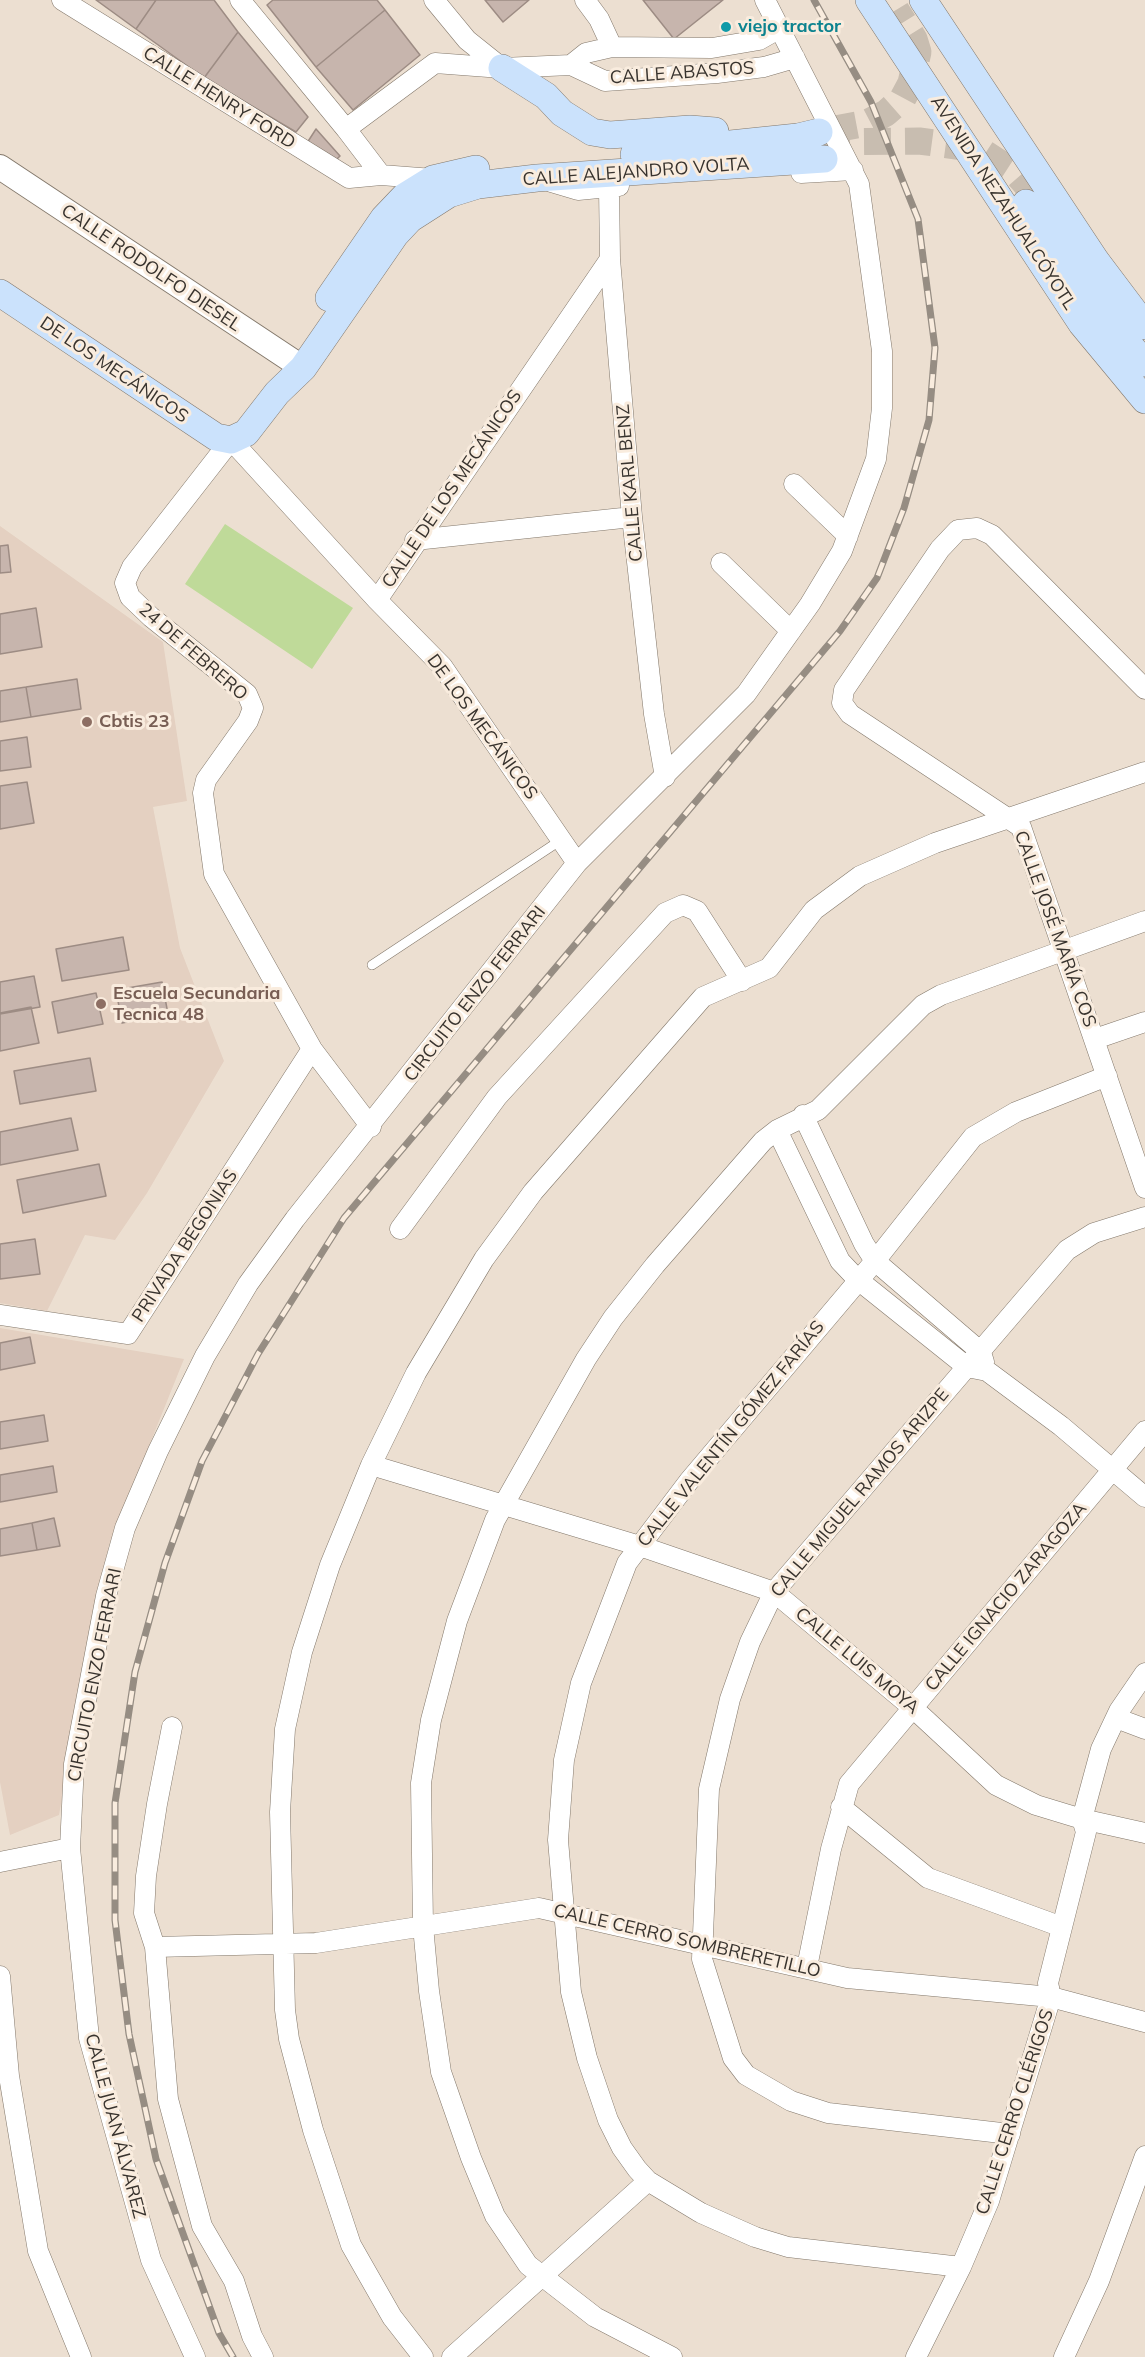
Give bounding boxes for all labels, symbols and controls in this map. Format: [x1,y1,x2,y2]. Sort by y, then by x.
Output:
place label: viejo tractor [738,16,841,38]
marker: viejo tractor [719,20,733,34]
street label: CALLE HENRY FORD [139,42,299,154]
street label: CALLE ABASTOS [609,57,755,89]
street label: AVENIDA NEZAHUALCÓYOTL [926,92,1080,314]
street label: CALLE ALEJANDRO VOLTA [522,153,750,191]
street label: CALLE RODOLFO DIESEL [57,200,245,336]
street label: DE LOS MECÁNICOS [36,312,192,428]
street label: CALLE DE LOS MECÁNICOS [378,386,526,592]
street label: CALLE KARL BENZ [612,403,648,563]
street label: 24 DE FEBRERO [134,599,252,705]
street label: DE LOS MECÁNICOS [422,650,542,804]
place label: Cbtis 23 [99,711,169,733]
marker: Cbtis 23 [80,715,94,729]
street label: CALLE JOSÉ MARÍA COS [1009,828,1101,1030]
street label: CIRCUITO ENZO FERRARI [400,902,550,1086]
place label: Escuela Secundaria Tecnica 48 [113,983,280,1026]
marker: Escuela Secundaria Tecnica 48 [94,997,108,1011]
street label: PRIVADA BEGONIAS [128,1166,242,1326]
street label: CALLE VALENTÍN GÓMEZ FARÍAS [633,1317,829,1551]
street label: CALLE MIGUEL RAMOS ARIZPE [766,1384,954,1602]
street label: CALLE IGNACIO ZARAGOZA [921,1498,1091,1696]
street label: CIRCUITO ENZO FERRARI [64,1566,126,1784]
street label: CALLE LUIS MOYA [791,1603,923,1719]
street label: CALLE CERRO SOMBRERETILLO [551,1900,823,1982]
street label: CALLE CERRO CLÉRIGOS [972,2007,1058,2217]
street label: CALLE JUAN ÁLVAREZ [80,2031,150,2221]

